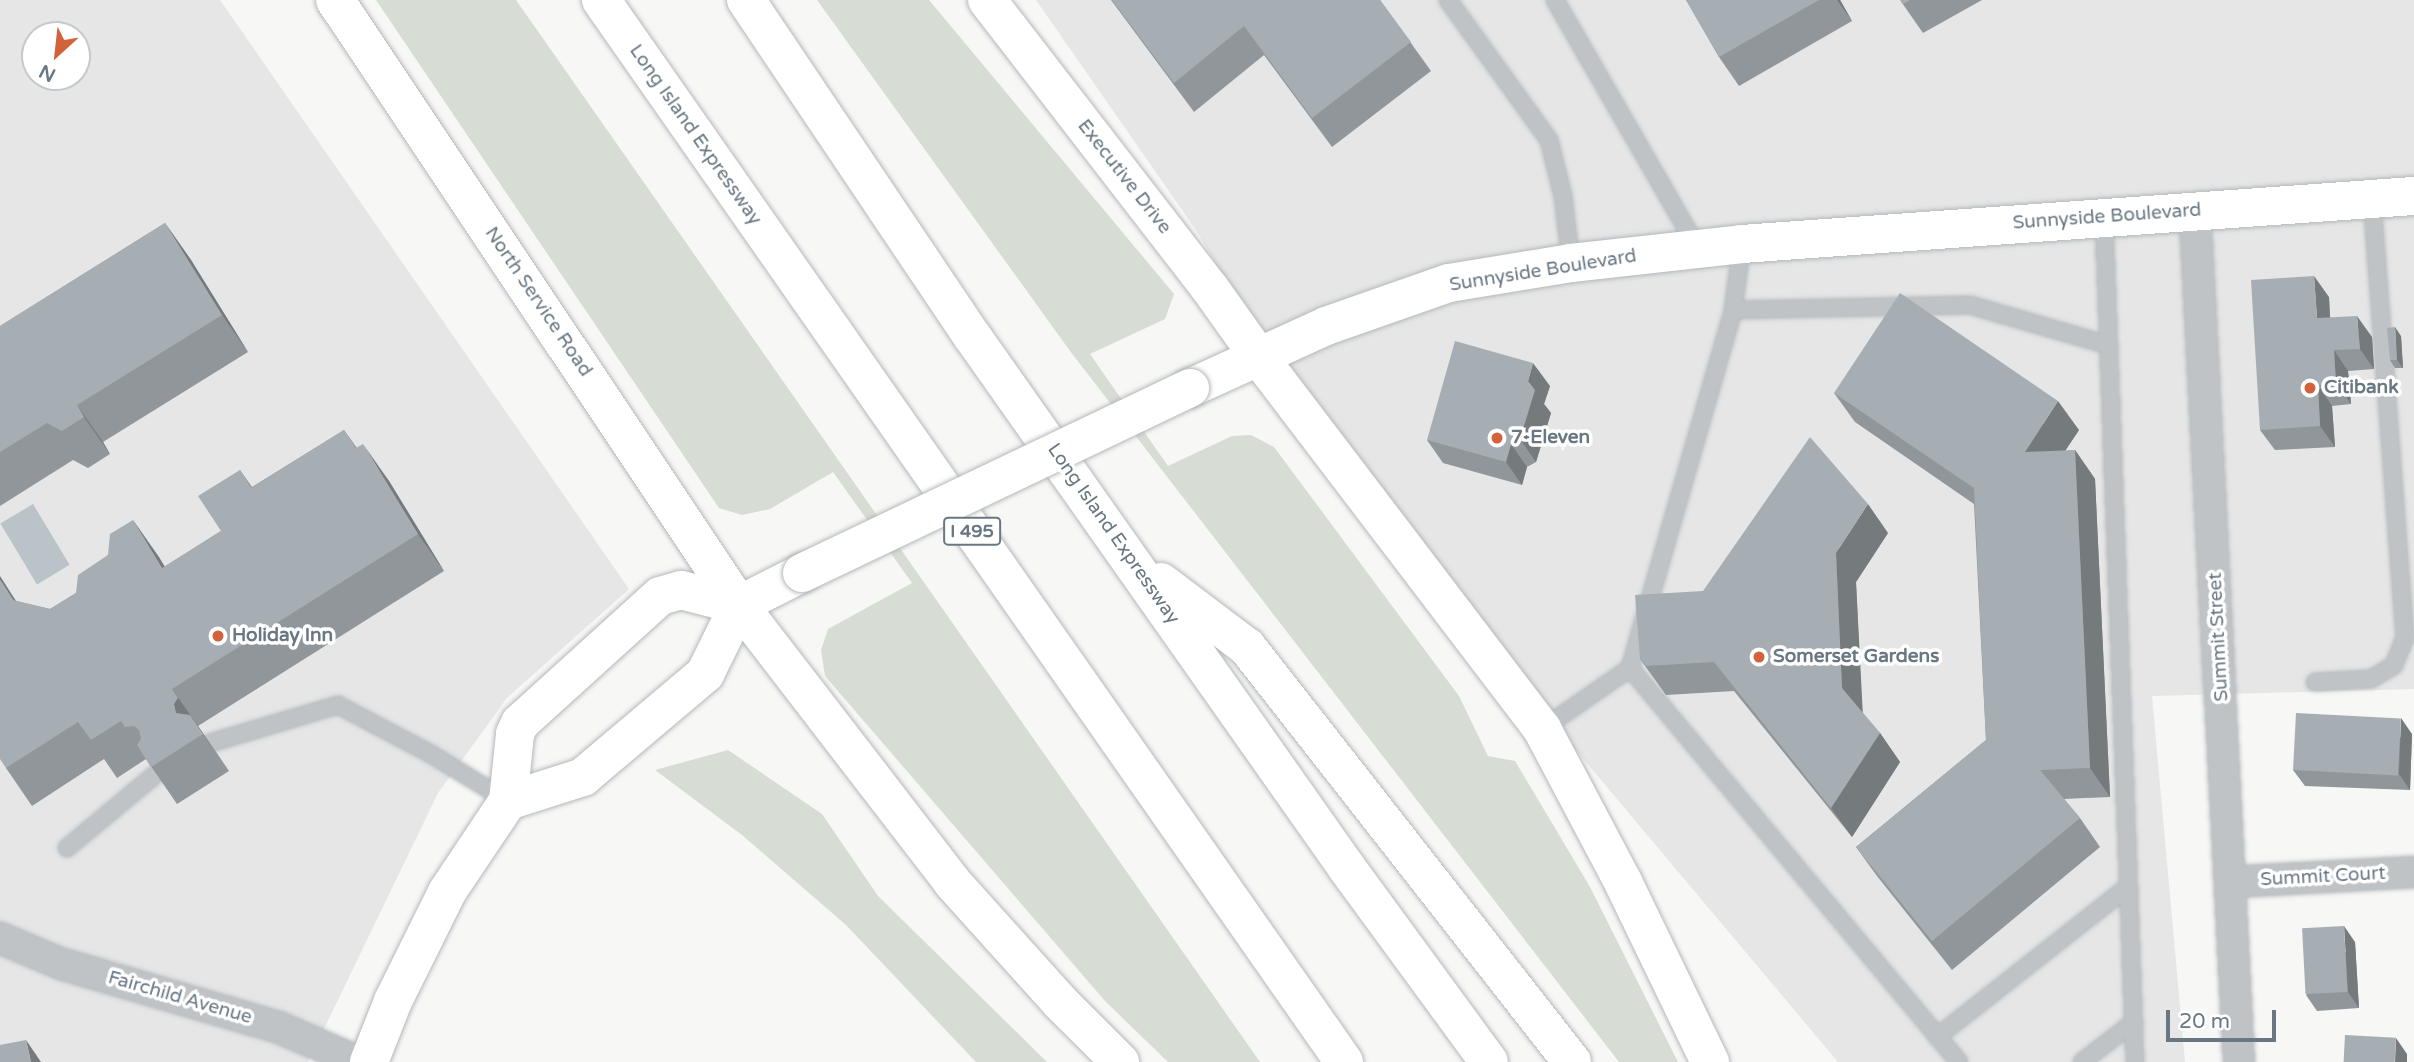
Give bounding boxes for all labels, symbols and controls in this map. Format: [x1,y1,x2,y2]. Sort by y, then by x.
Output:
north arrow [21,21,91,91]
street label: Long Island Expressway [624,40,766,230]
text: N [36,60,59,86]
street label: Executive Drive [1072,115,1176,239]
street label: Sunnyside Boulevard [2012,199,2202,235]
street label: North Service Road [479,223,597,381]
street label: Sunnyside Boulevard [1448,245,1638,297]
place label: Citibank [2324,377,2399,399]
marker: Citibank [2302,380,2318,396]
place label: 7-Eleven [1511,427,1590,449]
marker: 7-Eleven [1489,430,1505,446]
street label: Long Island Expressway [1042,439,1184,629]
road number: I 495 [942,516,1002,546]
street label: Summit Street [2204,572,2234,702]
place label: Holiday Inn [232,625,333,647]
marker: Holiday Inn [210,628,226,644]
place label: Somerset Gardens [1773,646,1939,668]
marker: Somerset Gardens [1751,649,1767,665]
street label: Summit Court [2260,862,2386,892]
street label: Fairchild Avenue [105,967,255,1029]
scale bar [2169,996,2279,1040]
text: 20 m [2179,1009,2230,1034]

